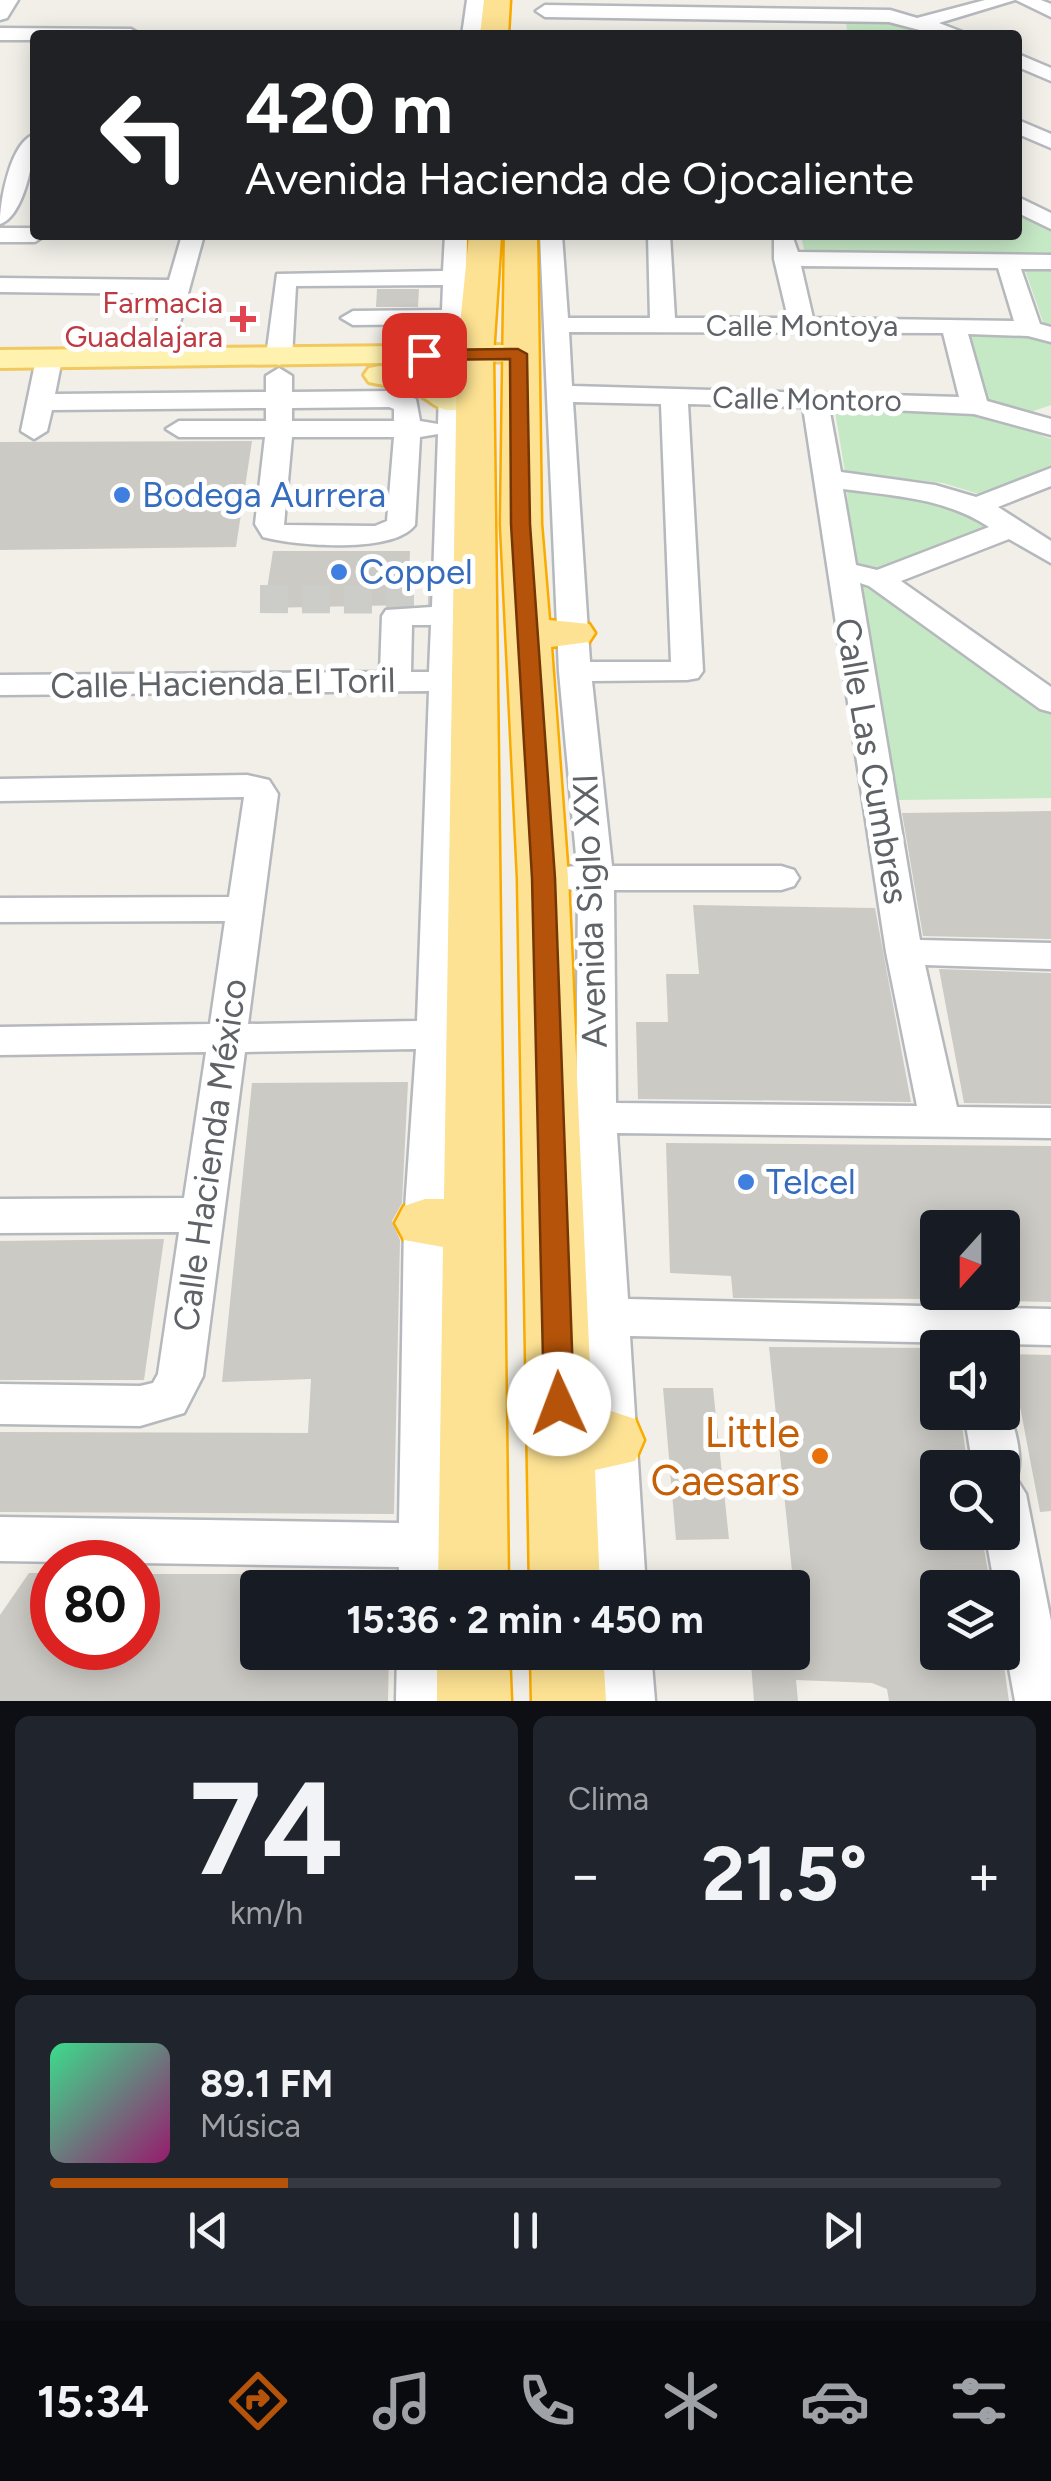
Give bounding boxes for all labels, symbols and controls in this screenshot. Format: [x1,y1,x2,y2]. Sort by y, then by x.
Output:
text: 420 m [245,66,453,151]
icon: left [80,70,210,200]
text: Avenida Hacienda de Ojocaliente [245,151,914,205]
place label: Farmacia Guadalajara [65,284,223,355]
street label: Calle Montoya [706,307,898,344]
marker: Farmacia Guadalajara [232,308,254,330]
pin [382,313,467,398]
icon: arrive [397,328,452,383]
street label: Calle Montoro [712,379,902,419]
place label: Bodega Aurrera [142,474,386,516]
marker: Bodega Aurrera [111,484,133,506]
place label: Coppel [359,551,473,593]
marker: Coppel [328,561,350,583]
street label: Calle Las Cumbres [826,615,918,907]
street label: Calle Hacienda El Toril [50,659,396,707]
street label: Avenida Siglo XXI [564,773,616,1049]
street label: Calle Hacienda México [164,976,256,1334]
place label: Telcel [766,1161,856,1203]
marker: Telcel [735,1171,757,1193]
north arrow [920,1210,1020,1310]
map controls [920,1210,1020,1670]
button: sound [920,1330,1020,1430]
position arrow [507,1352,611,1456]
place label: Little Caesars [651,1407,800,1506]
marker: Little Caesars [809,1445,831,1467]
button: search [920,1450,1020,1550]
speed limit sign: 80 [30,1540,160,1670]
button: layers [920,1570,1020,1670]
text: 15:36 · 2 min · 450 m [346,1597,704,1643]
text: 74 [189,1751,344,1907]
text: Clima [568,1780,649,1818]
text: 21.5° [702,1829,867,1919]
text: − [568,1842,602,1908]
text: + [967,1842,1001,1908]
text: km/h [230,1894,303,1932]
text: 89.1 FM [200,2061,333,2107]
text: Música [200,2107,301,2145]
icon: previous [181,2203,236,2258]
icon: pause [498,2203,553,2258]
icon: next [815,2203,870,2258]
icon: directions [223,2366,293,2436]
icon: music [367,2366,437,2436]
icon: phone [512,2366,582,2436]
icon: climate [656,2366,726,2436]
icon: car [800,2366,870,2436]
icon: filters [944,2366,1014,2436]
text: 15:34 [37,2374,149,2428]

